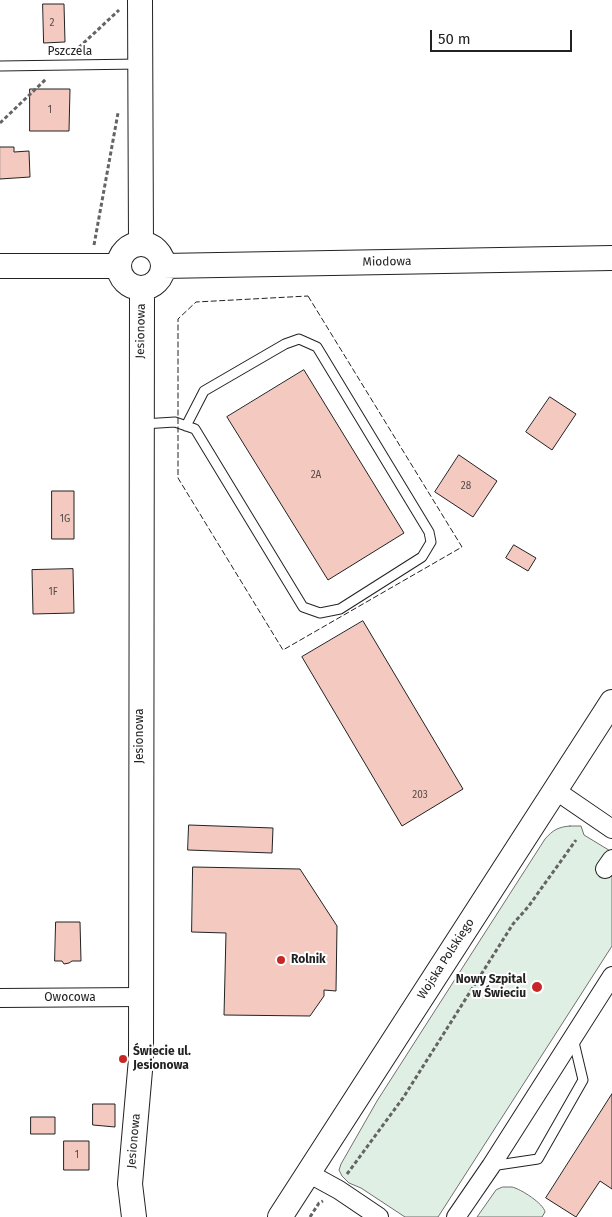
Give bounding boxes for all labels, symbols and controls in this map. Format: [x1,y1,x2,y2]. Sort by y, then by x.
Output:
house number: 2 [50,17,54,29]
scale bar [432,20,574,52]
text: 50 m [438,30,471,48]
street label: Pszczela [48,45,92,59]
house number: 1 [48,104,52,116]
street label: Miodowa [362,254,412,270]
street label: Jesionowa [133,303,149,359]
house number: 2A [311,469,321,481]
house number: 28 [461,480,471,492]
house number: 1G [60,513,70,525]
house number: 1F [48,586,58,598]
street label: Jesionowa [133,708,147,764]
house number: 203 [412,789,428,801]
street label: Wojska Polskiego [415,916,477,1002]
place label: Rolnik [291,953,326,967]
marker: Rolnik [275,954,287,966]
place label: Nowy Szpital w Świeciu [456,973,526,1001]
marker: Nowy Szpital w Świeciu [530,980,544,994]
street label: Owocowa [44,991,96,1005]
place label: Świecie ul. Jesionowa [133,1045,191,1073]
marker: Świecie ul. Jesionowa [117,1053,129,1065]
street label: Jesionowa [124,1113,144,1169]
house number: 1 [75,1149,79,1161]

